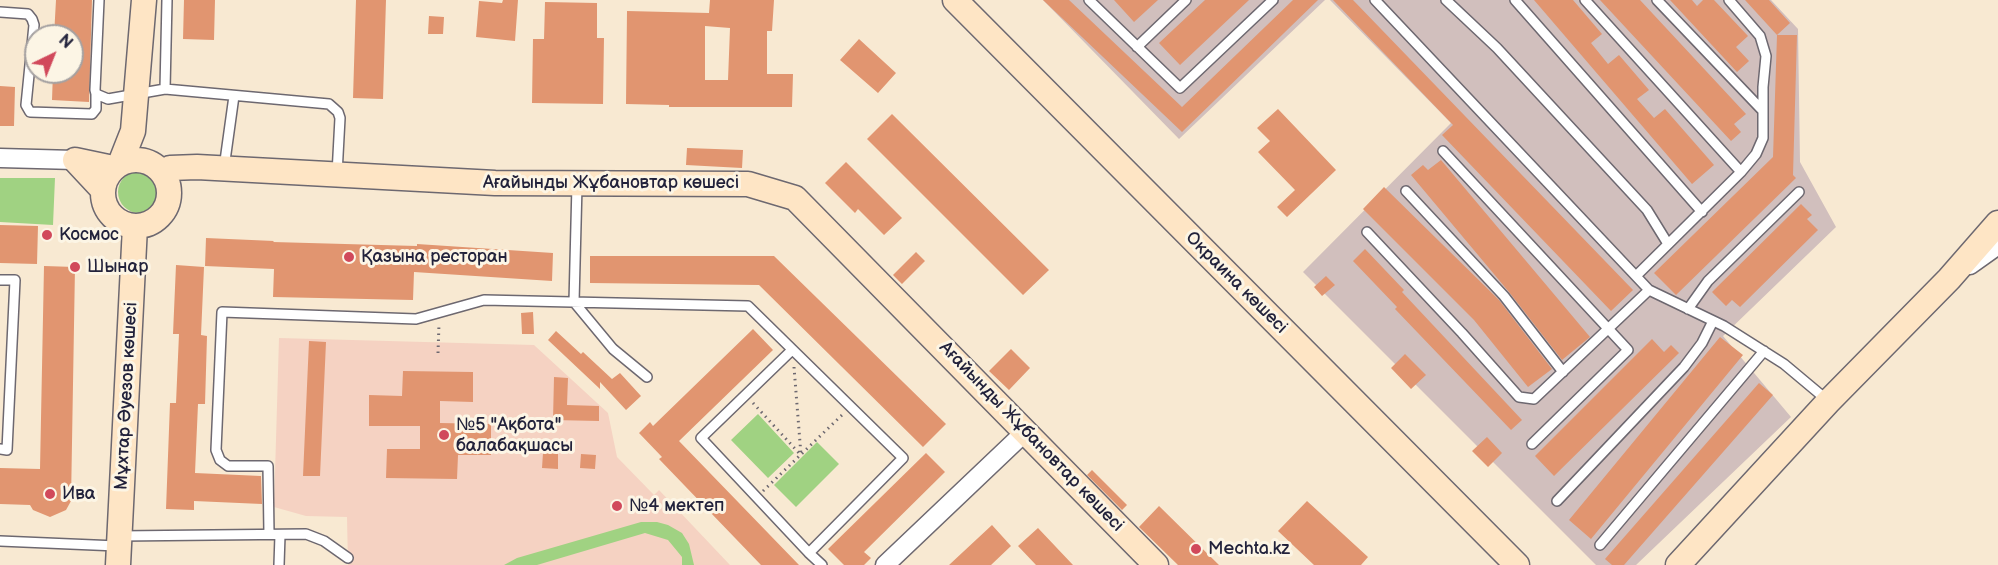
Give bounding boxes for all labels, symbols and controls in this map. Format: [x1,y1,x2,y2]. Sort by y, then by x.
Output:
north arrow [24,24,84,84]
text: N [54,31,76,53]
street label: Ағайынды Жұбановтар көшесі [483,172,739,194]
place label: Космос [59,224,119,246]
street label: Окраина көшесі [1180,227,1292,339]
marker: Космос [40,228,54,242]
place label: Қазына ресторан [361,246,508,268]
marker: Қазына ресторан [342,250,356,264]
place label: Шынар [87,256,148,278]
marker: Шынар [68,260,82,274]
street label: Мұхтар Әуезов көшесі [111,301,143,491]
street label: Ағайынды Жұбановтар көшесі [934,337,1128,537]
place label: №5 "Ақбота" балабақшасы [456,414,573,456]
marker: №5 "Ақбота" балабақшасы [437,428,451,442]
place label: Ива [62,483,95,505]
marker: Ива [43,487,57,501]
place label: №4 мектеп [629,495,724,517]
marker: №4 мектеп [610,499,624,513]
place label: Mechta.kz [1208,538,1290,560]
marker: Mechta.kz [1189,542,1203,556]

